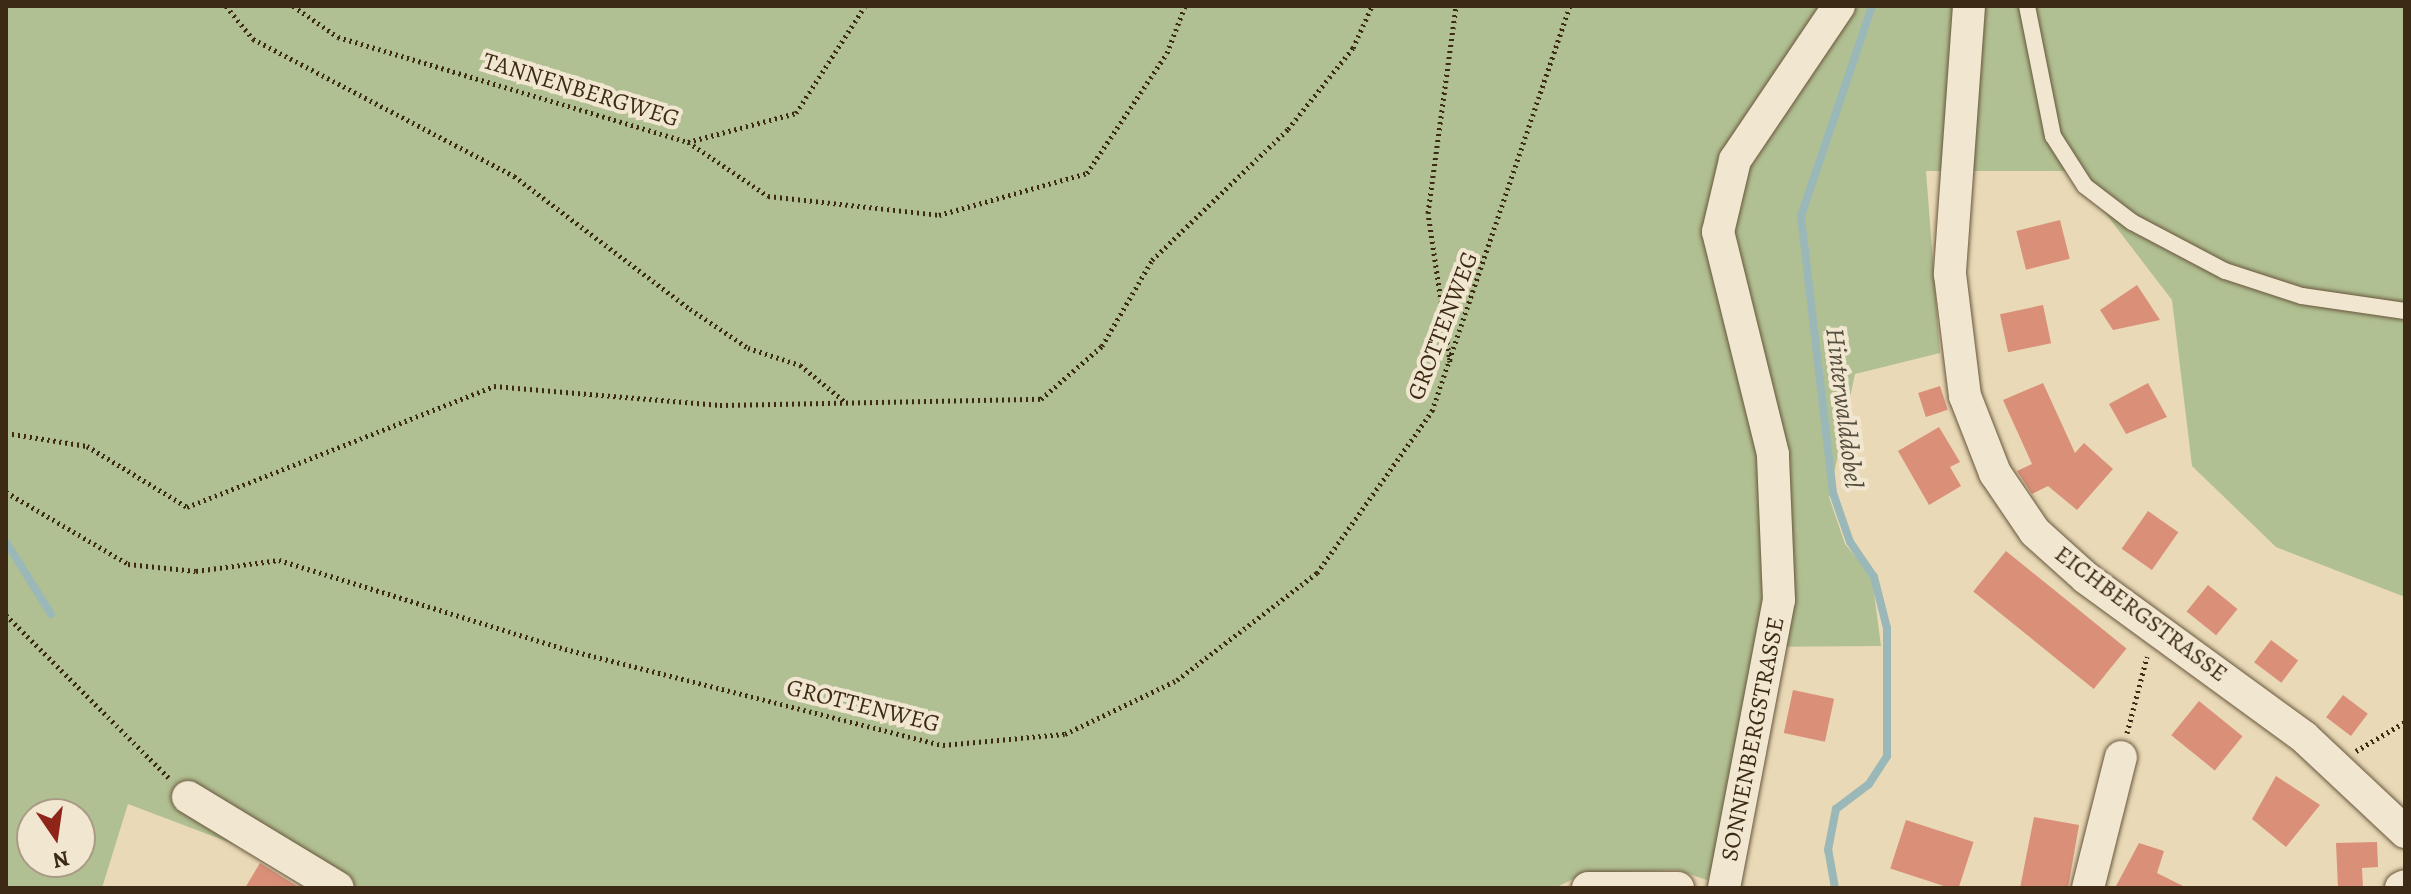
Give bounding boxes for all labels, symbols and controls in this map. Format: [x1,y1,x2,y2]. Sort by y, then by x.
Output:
street label: TANNENBERGWEG [479,46,683,134]
street label: GROTTENWEG [1401,248,1485,404]
water label: Hinterwalddobel [1819,326,1869,490]
street label: EICHBERGSTRASSE [2049,540,2233,688]
street label: SONNENBERGSTRASSE [1715,614,1791,864]
street label: GROTTENWEG [783,673,943,739]
north arrow [16,798,96,878]
text: N [50,843,72,876]

